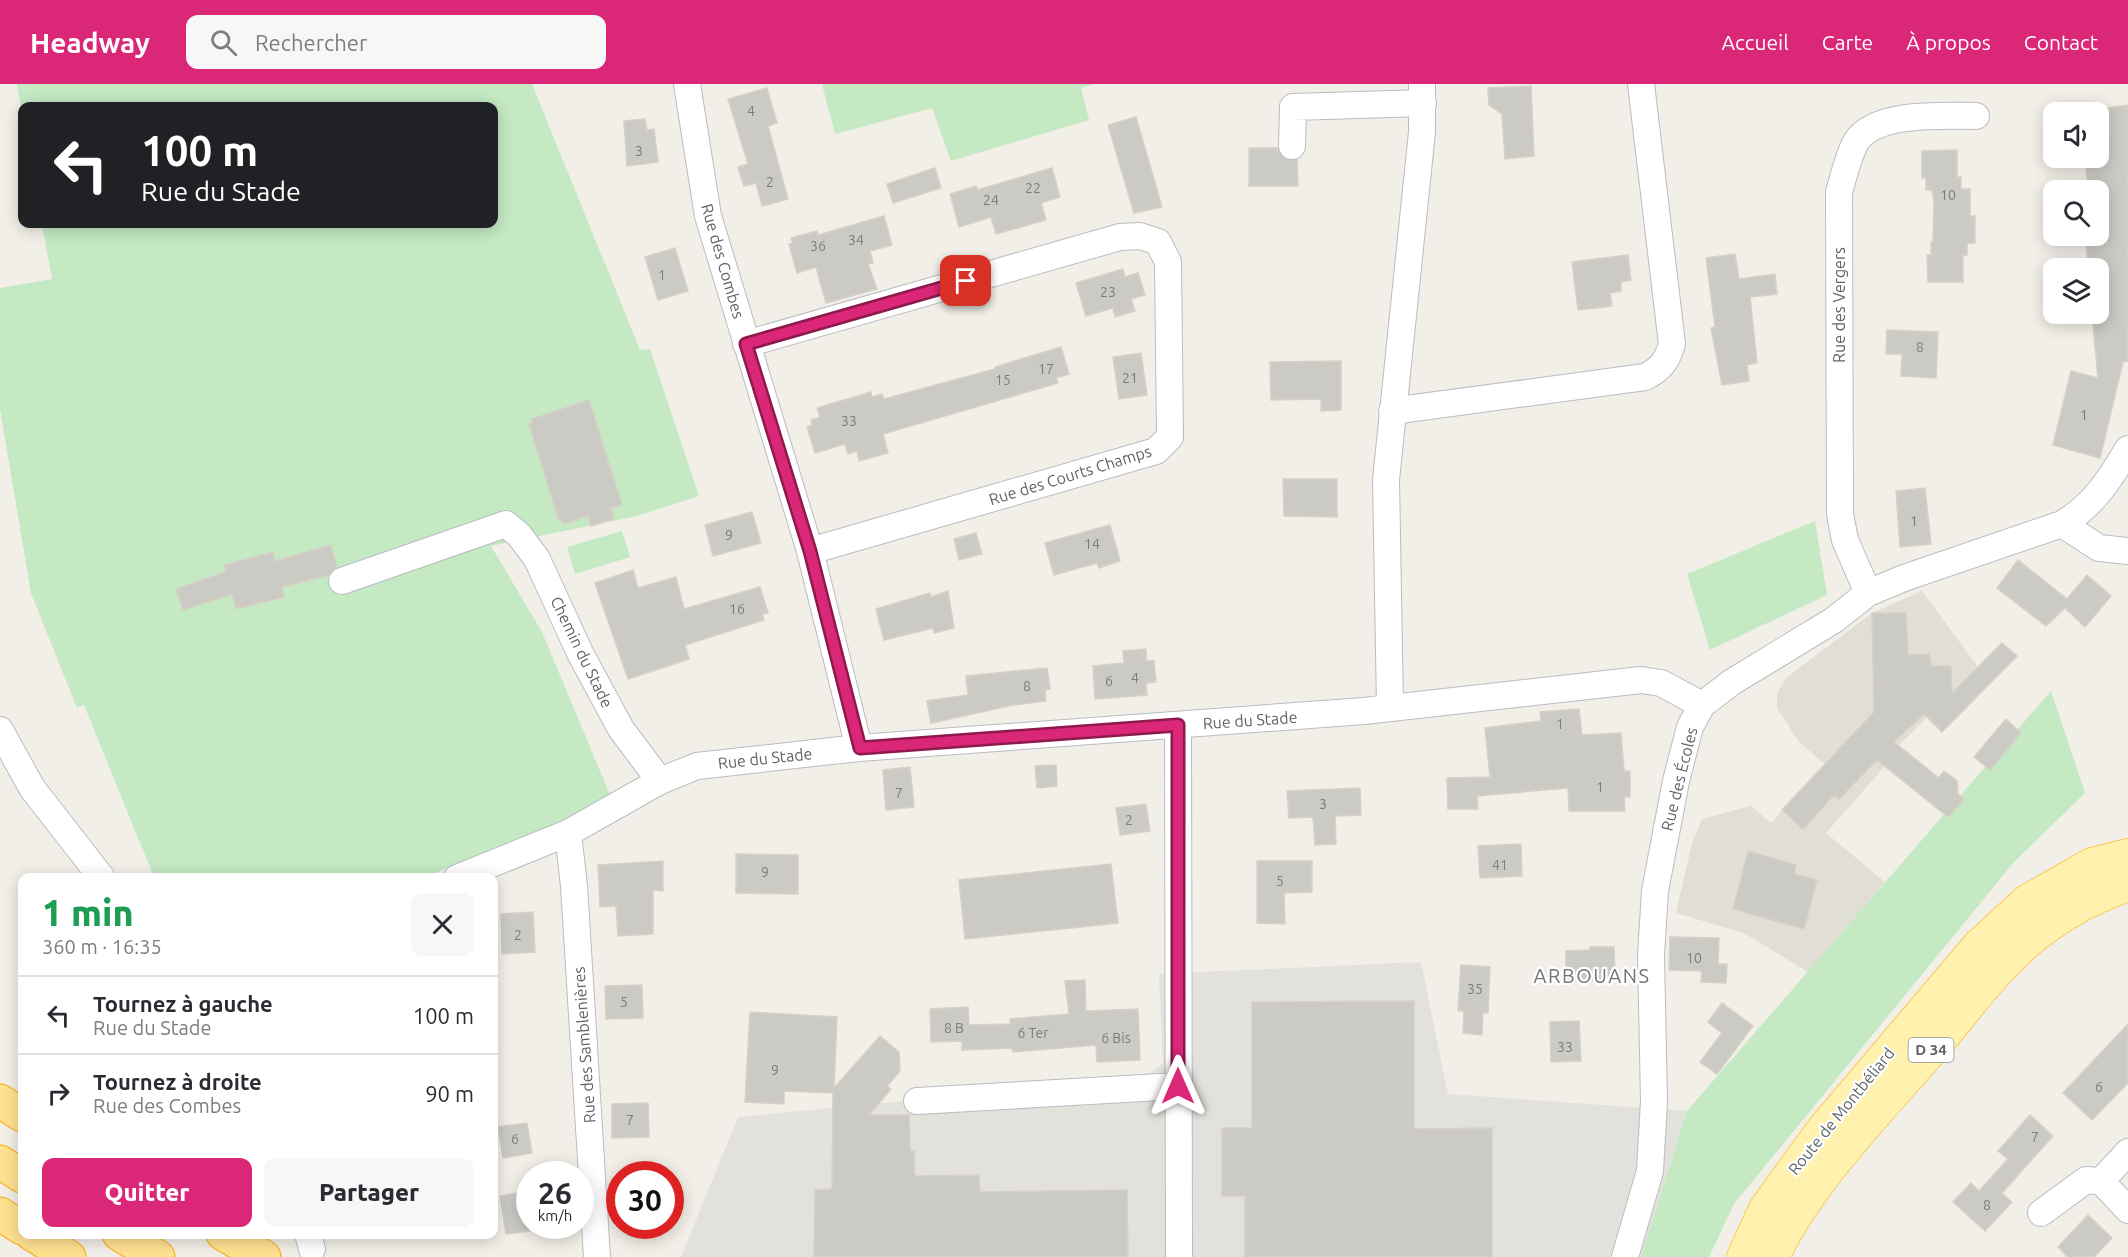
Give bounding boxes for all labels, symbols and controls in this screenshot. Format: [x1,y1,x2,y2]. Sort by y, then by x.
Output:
search box [186,15,606,69]
icon: search [207,26,240,59]
text: Headway [30,27,150,58]
text: Rechercher [255,30,367,55]
text: Accueil [1721,30,1789,54]
text: Carte [1822,30,1873,54]
text: À propos [1906,30,1991,54]
text: Contact [2024,30,2098,54]
map controls [2043,102,2109,324]
button: sound [2043,102,2109,168]
house number: 4 [747,103,755,119]
icon: left [42,126,120,204]
text: 100 m [141,127,258,174]
house number: 3 [635,143,643,159]
house number: 2 [766,174,774,190]
text: Rue du Stade [141,176,301,206]
house number: 22 [1025,180,1041,196]
button: search [2043,180,2109,246]
house number: 10 [1940,187,1956,203]
house number: 24 [983,192,999,208]
street label: Rue des Combes [698,202,748,320]
house number: 34 [848,232,864,248]
house number: 36 [810,238,826,254]
street label: Rue des Vergers [1830,247,1848,363]
pin [940,255,991,306]
button: layers [2043,258,2109,324]
icon: arrive [949,264,982,297]
house number: 1 [658,267,666,283]
house number: 23 [1100,284,1116,300]
house number: 8 [1916,339,1924,355]
house number: 17 [1038,361,1054,377]
house number: 21 [1122,370,1138,386]
house number: 15 [995,372,1011,388]
house number: 1 [2080,407,2088,423]
house number: 33 [841,413,857,429]
street label: Rue des Courts Champs [987,442,1153,508]
house number: 1 [1910,513,1918,529]
house number: 9 [725,527,733,543]
house number: 14 [1084,536,1100,552]
street label: Chemin du Stade [547,593,617,711]
house number: 16 [729,601,745,617]
house number: 4 [1131,670,1139,686]
house number: 6 [1105,673,1113,689]
house number: 8 [1023,678,1031,694]
street label: Rue du Stade [1202,708,1298,732]
house number: 1 [1556,716,1564,732]
street label: Rue des Écoles [1655,725,1701,833]
street label: Rue du Stade [717,744,813,772]
house number: 1 [1596,779,1604,795]
house number: 7 [895,785,903,801]
house number: 3 [1319,796,1327,812]
house number: 2 [1125,812,1133,828]
house number: 41 [1492,857,1508,873]
house number: 9 [761,864,769,880]
house number: 5 [1276,873,1284,889]
text: 1 min [42,892,134,933]
button: close [411,893,474,956]
house number: 2 [514,927,522,943]
text: 360 m · 16:35 [42,935,162,958]
house number: 10 [1686,950,1702,966]
district label: ARBOUANS [1533,964,1651,987]
street label: Rue des Samblenières [570,966,598,1124]
house number: 35 [1467,981,1483,997]
text: Tournez à gauche [93,991,273,1016]
house number: 5 [620,994,628,1010]
icon: left [42,999,75,1032]
text: 100 m [413,1003,474,1028]
text: Rue du Stade [93,1016,212,1039]
house number: 8 B [944,1020,964,1036]
house number: 6 Ter [1017,1025,1049,1041]
house number: 6 Bis [1101,1030,1131,1046]
road number: D 34 [1908,1038,1954,1062]
house number: 33 [1557,1039,1573,1055]
street label: Route de Montbéliard [1784,1044,1898,1178]
position arrow [1146,1054,1210,1118]
house number: 9 [771,1062,779,1078]
text: Tournez à droite [93,1069,262,1094]
icon: right [42,1077,75,1110]
house number: 6 [2095,1079,2103,1095]
text: 90 m [425,1081,474,1106]
text: Rue des Combes [93,1094,241,1117]
house number: 7 [626,1112,634,1128]
house number: 7 [2031,1129,2039,1145]
house number: 6 [511,1131,519,1147]
button: Quitter [42,1158,252,1227]
button: Partager [264,1158,474,1227]
speed limit sign: 30 [606,1161,684,1239]
text: 26 [538,1176,572,1210]
house number: 8 [1983,1197,1991,1213]
text: km/h [538,1207,572,1224]

